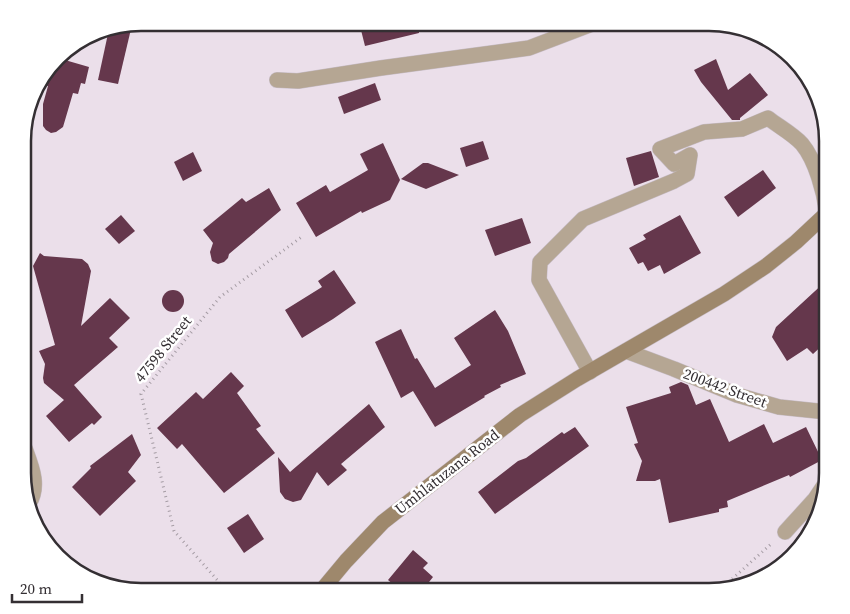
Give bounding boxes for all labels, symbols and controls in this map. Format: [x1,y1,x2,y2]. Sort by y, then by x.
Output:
street label: 47598 Street [129,311,196,386]
street label: 200442 Street [681,363,770,412]
street label: Umhlatuzana Road [390,424,504,519]
scale bar [12,572,82,604]
text: 20 m [20,578,52,599]

